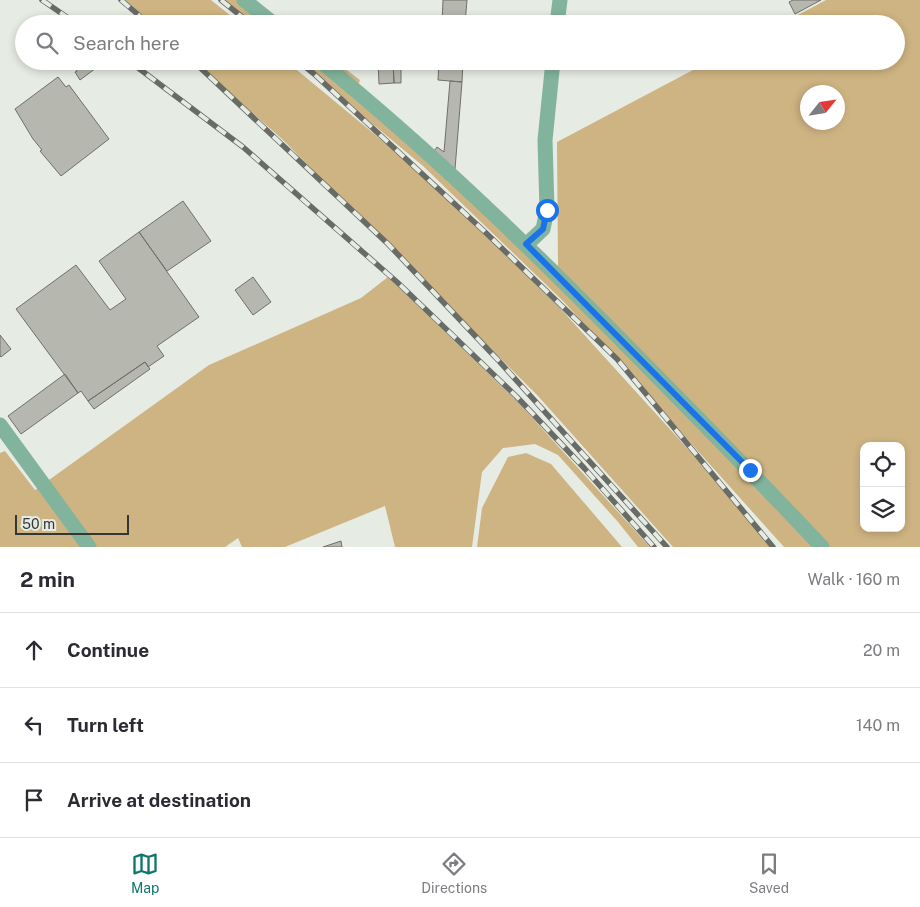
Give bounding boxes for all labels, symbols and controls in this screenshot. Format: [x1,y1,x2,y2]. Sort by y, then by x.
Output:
search box [15,15,905,70]
icon: search [33,29,61,57]
text: Search here [73,32,180,54]
north arrow [800,85,845,130]
route start [536,199,559,222]
map controls [860,442,905,532]
button: locate [860,442,905,487]
route end [739,459,762,482]
button: layers [860,487,905,532]
scale bar [15,512,129,535]
text: 50 m [22,516,55,532]
text: 2 min [20,567,75,592]
text: Walk · 160 m [808,570,900,589]
icon: ahead [20,636,48,664]
text: Continue [67,639,149,661]
text: 20 m [863,641,900,660]
icon: left [20,711,48,739]
text: Turn left [67,714,144,736]
text: 140 m [856,716,900,735]
icon: arrive [20,786,48,814]
text: Arrive at destination [67,789,251,811]
tab: Map [131,850,159,896]
tab: Directions [421,850,487,896]
tab: Saved [749,850,789,896]

